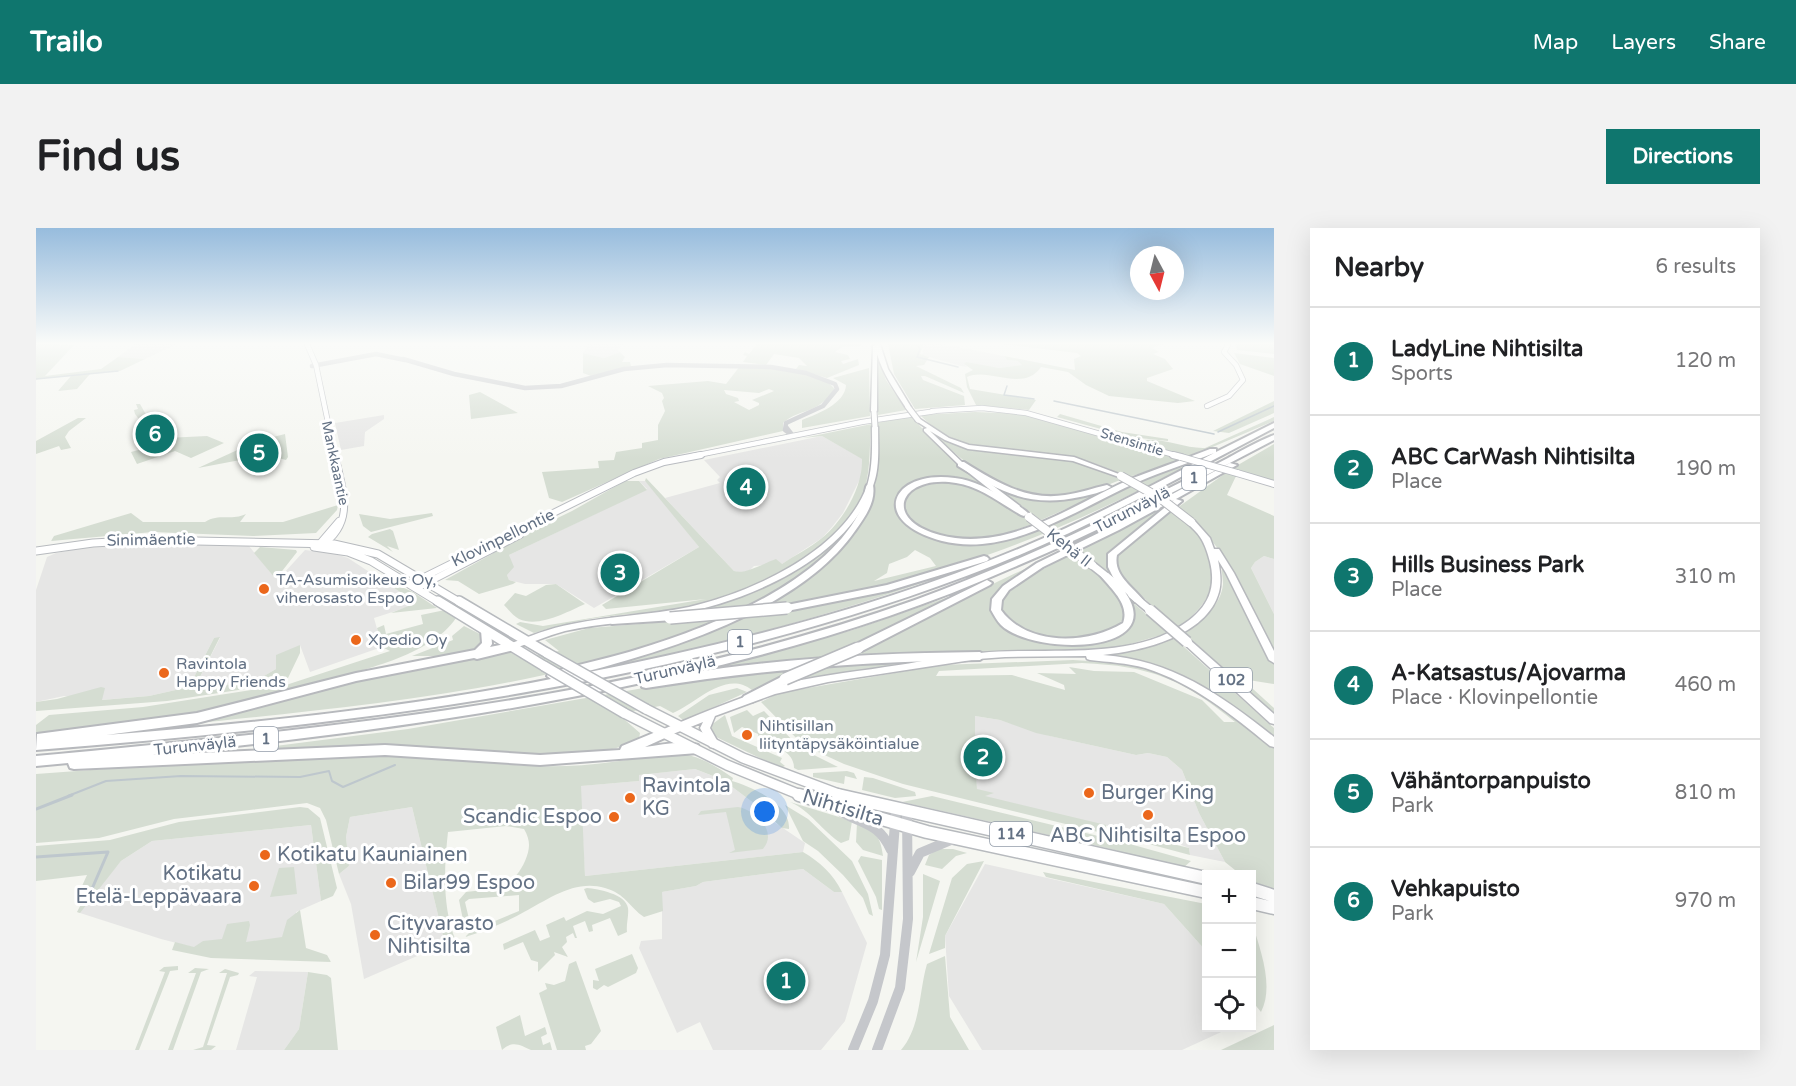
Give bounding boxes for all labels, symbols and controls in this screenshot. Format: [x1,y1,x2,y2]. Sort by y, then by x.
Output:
text: Trailo [30,25,103,59]
text: Map [1533,30,1578,55]
text: Layers [1611,30,1676,55]
text: Share [1709,30,1766,55]
button: Directions [1606,129,1760,184]
text: Find us [36,131,180,182]
north arrow [1130,246,1184,300]
text: Nearby [1334,252,1424,283]
text: 6 results [1656,255,1736,279]
text: LadyLine Nihtisilta [1391,336,1583,362]
text: 1 [1347,349,1360,373]
text: 120 m [1675,349,1736,373]
text: Sports [1391,362,1453,386]
pin: 6 [136,412,174,456]
street label: Mankkaantie [318,419,352,507]
street label: Stensintie [1098,424,1166,460]
pin: 5 [240,430,278,476]
text: ABC CarWash Nihtisilta [1391,444,1635,470]
text: 2 [1347,457,1360,481]
text: 190 m [1675,457,1736,481]
pin: 4 [726,464,766,510]
road number: 1 [1182,466,1206,490]
text: Place [1391,470,1442,494]
street label: Turunväylä [1091,482,1173,538]
street label: Klovinpellontie [448,504,558,572]
street label: Kehä II [1042,524,1096,572]
street label: Sinimäentie [106,529,196,551]
pin: 3 [600,550,640,596]
text: Hills Business Park [1391,552,1584,578]
text: 3 [1347,565,1360,589]
text: 310 m [1675,565,1736,589]
place label: TA-Asumisoikeus Oy, viherosasto Espoo [276,570,437,608]
text: Place [1391,578,1442,602]
marker: TA-Asumisoikeus Oy, viherosasto Espoo [257,582,271,596]
place label: Xpedio Oy [368,630,448,650]
road number: 1 [728,630,752,654]
marker: Xpedio Oy [349,633,363,647]
street label: Turunväylä [632,651,718,689]
place label: Ravintola Happy Friends [176,654,286,692]
text: A-Katsastus/Ajovarma [1391,660,1626,686]
marker: Ravintola Happy Friends [157,666,171,680]
road number: 102 [1210,668,1252,692]
text: 4 [1347,673,1360,697]
text: 460 m [1675,673,1736,697]
text: Place · Klovinpellontie [1391,686,1598,710]
place label: Nihtisillan liityntäpysäköintialue [759,716,919,754]
road number: 1 [254,727,278,751]
marker: Nihtisillan liityntäpysäköintialue [740,728,754,742]
street label: Turunväylä [153,732,237,760]
pin: 2 [964,734,1002,780]
text: Vähäntorpanpuisto [1391,768,1591,794]
place label: Ravintola KG [642,774,731,821]
place label: Burger King [1101,781,1214,805]
text: 5 [1347,781,1360,805]
text: 810 m [1675,781,1736,805]
street label: Nihtisilta [799,784,887,832]
marker: Burger King [1082,786,1096,800]
marker: Ravintola KG [623,791,637,805]
text: Park [1391,794,1434,818]
your location [750,797,779,826]
place label: Scandic Espoo [463,805,602,829]
marker: ABC Nihtisilta Espoo [1141,808,1155,822]
marker: Scandic Espoo [607,810,621,824]
road number: 114 [990,822,1032,846]
place label: ABC Nihtisilta Espoo [1050,824,1246,848]
place label: Kotikatu Kauniainen [277,843,468,867]
marker: Kotikatu Kauniainen [258,848,272,862]
place label: Kotikatu Etelä-Leppävaara [75,862,242,909]
map controls [1202,870,1256,1032]
button: + [1202,870,1256,924]
place label: Bilar99 Espoo [403,871,535,895]
marker: Bilar99 Espoo [384,876,398,890]
text: Vehkapuisto [1391,876,1520,902]
marker: Kotikatu Etelä-Leppävaara [247,879,261,893]
text: 6 [1347,889,1360,913]
text: 970 m [1675,889,1736,913]
text: Park [1391,902,1434,926]
place label: Cityvarasto Nihtisilta [387,912,494,959]
button: − [1202,924,1256,978]
marker: Cityvarasto Nihtisilta [368,928,382,942]
pin: 1 [766,958,806,1004]
button: locate [1202,978,1256,1032]

